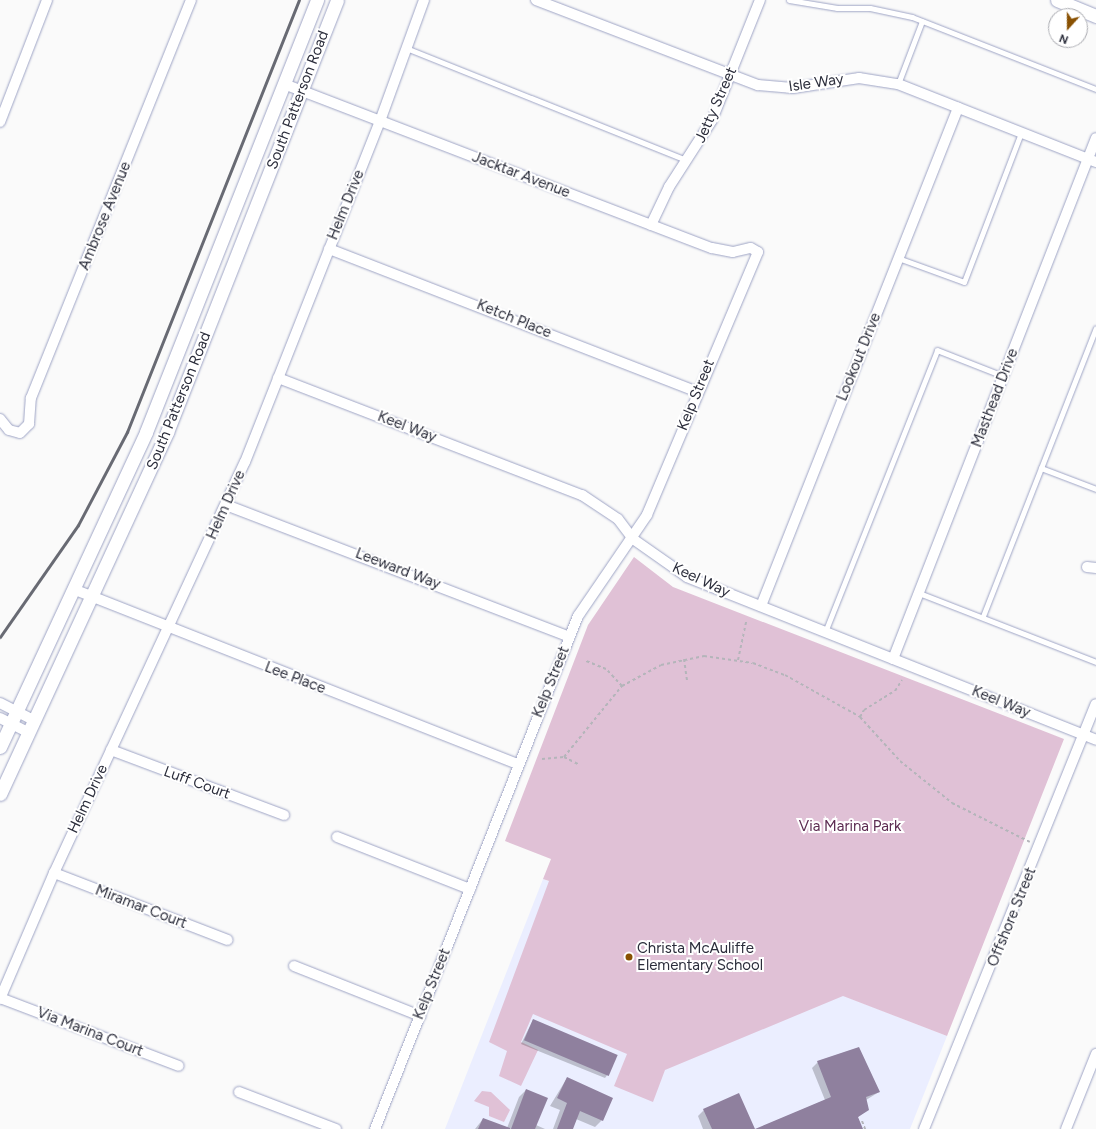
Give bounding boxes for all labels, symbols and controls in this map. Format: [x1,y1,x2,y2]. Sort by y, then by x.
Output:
north arrow [1048,8,1088,48]
street label: South Patterson Road [263,28,333,172]
text: N [1058,31,1070,46]
street label: Jetty Street [691,64,741,146]
street label: Isle Way [787,70,845,96]
street label: Jacktar Avenue [469,148,573,202]
street label: Ambrose Avenue [75,159,135,273]
street label: Helm Drive [324,167,368,243]
street label: Ketch Place [474,296,554,342]
street label: Lookout Drive [833,310,885,404]
street label: South Patterson Road [143,329,215,473]
street label: Masthead Drive [968,346,1022,450]
street label: Kelp Street [674,357,718,433]
street label: Keel Way [375,408,439,446]
street label: Helm Drive [203,468,249,542]
street label: Leeward Way [353,544,443,594]
street label: Keel Way [669,559,733,601]
street label: Kelp Street [529,644,573,720]
street label: Lee Place [262,658,328,698]
street label: Keel Way [969,682,1033,722]
street label: Helm Drive [64,762,112,836]
street label: Luff Court [161,763,233,803]
park label: Via Marina Park [799,818,901,836]
street label: Offshore Street [984,865,1040,969]
street label: Miramar Court [93,881,189,933]
place label: Christa McAuliffe Elementary School [637,939,763,974]
street label: Kelp Street [410,946,454,1022]
marker: Christa McAuliffe Elementary School [624,952,634,962]
street label: Via Marina Court [34,1003,146,1061]

